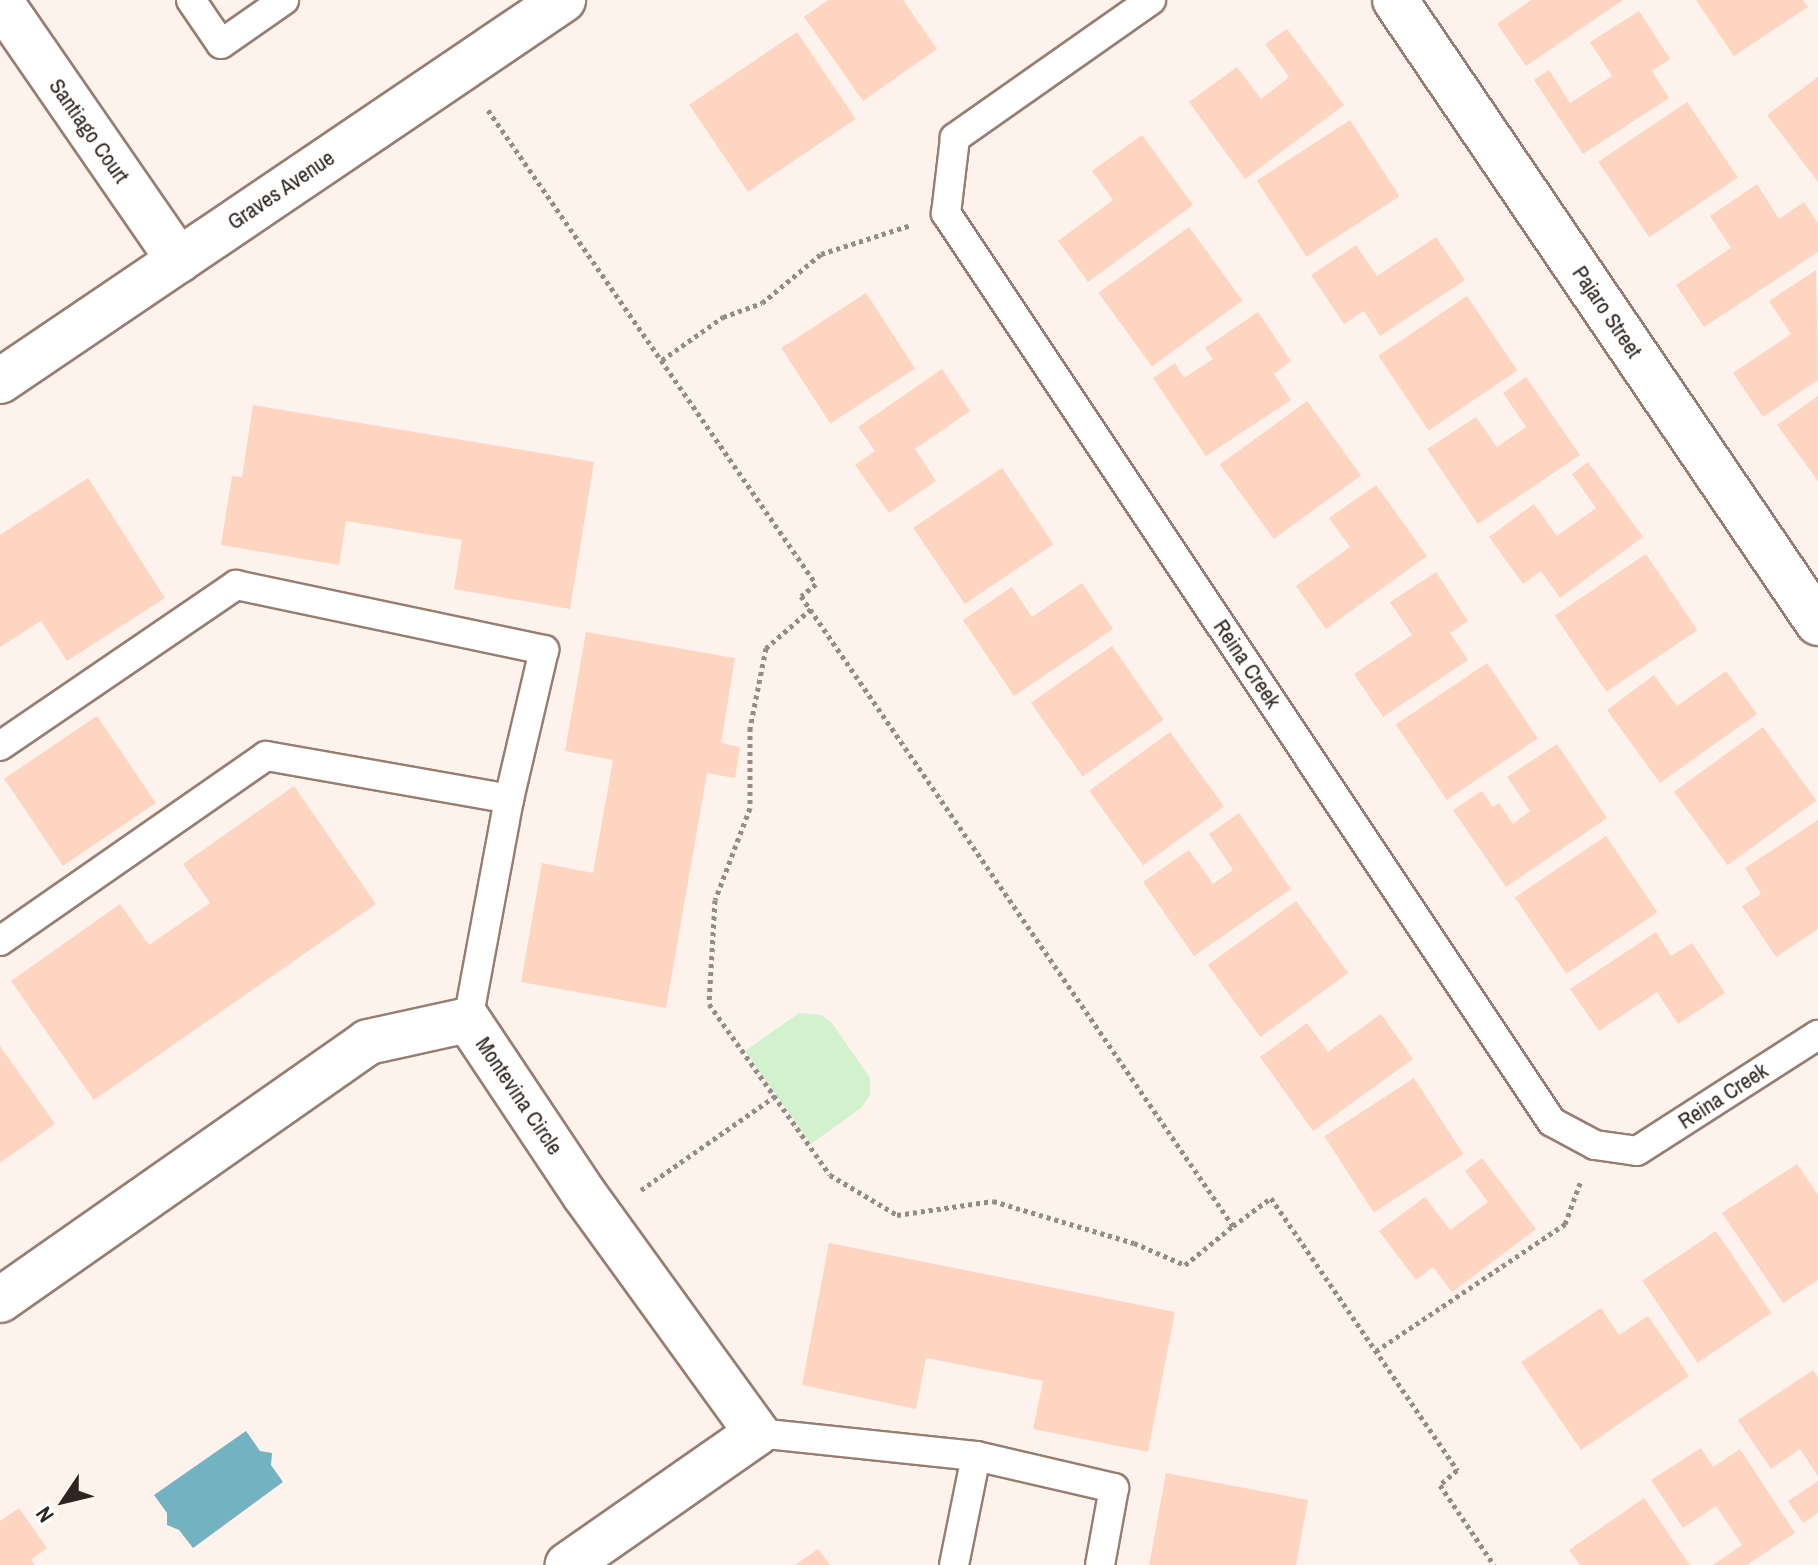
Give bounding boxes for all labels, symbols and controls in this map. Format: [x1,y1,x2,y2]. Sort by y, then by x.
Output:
street label: Santiago Court [43,74,135,188]
street label: Graves Avenue [222,144,340,236]
street label: Pajaro Street [1567,261,1647,363]
street label: Reina Creek [1208,615,1286,713]
street label: Montevina Circle [470,1032,568,1160]
street label: Reina Creek [1673,1057,1773,1135]
north arrow [24,1461,104,1541]
text: N [28,1501,60,1529]

